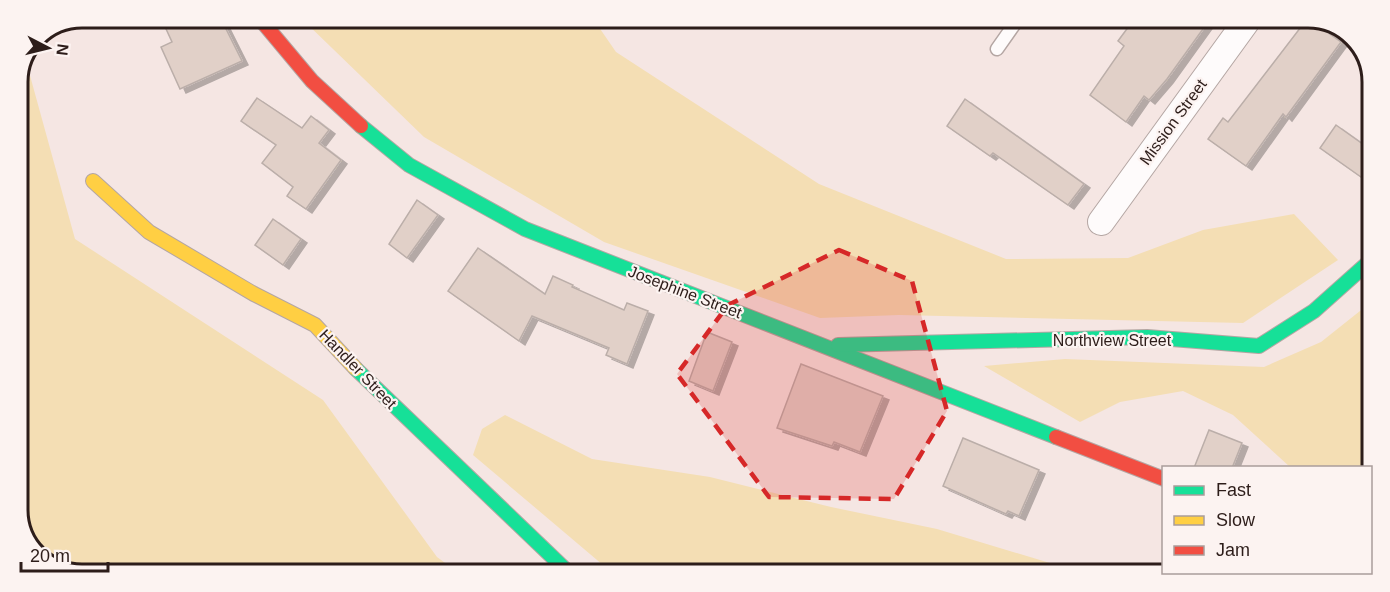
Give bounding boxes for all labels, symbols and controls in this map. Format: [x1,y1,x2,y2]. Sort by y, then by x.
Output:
north arrow [18,18,78,78]
text: N [53,43,72,57]
street label: Mission Street [1136,76,1210,168]
street label: Josephine Street [626,263,745,322]
street label: Handler Street [316,326,400,412]
street label: Northview Street [1053,332,1172,349]
legend [1162,466,1372,574]
text: Fast [1216,480,1251,500]
text: Slow [1216,510,1256,530]
scale bar [21,535,108,573]
text: Jam [1216,540,1250,560]
text: 20 m [30,546,70,566]

